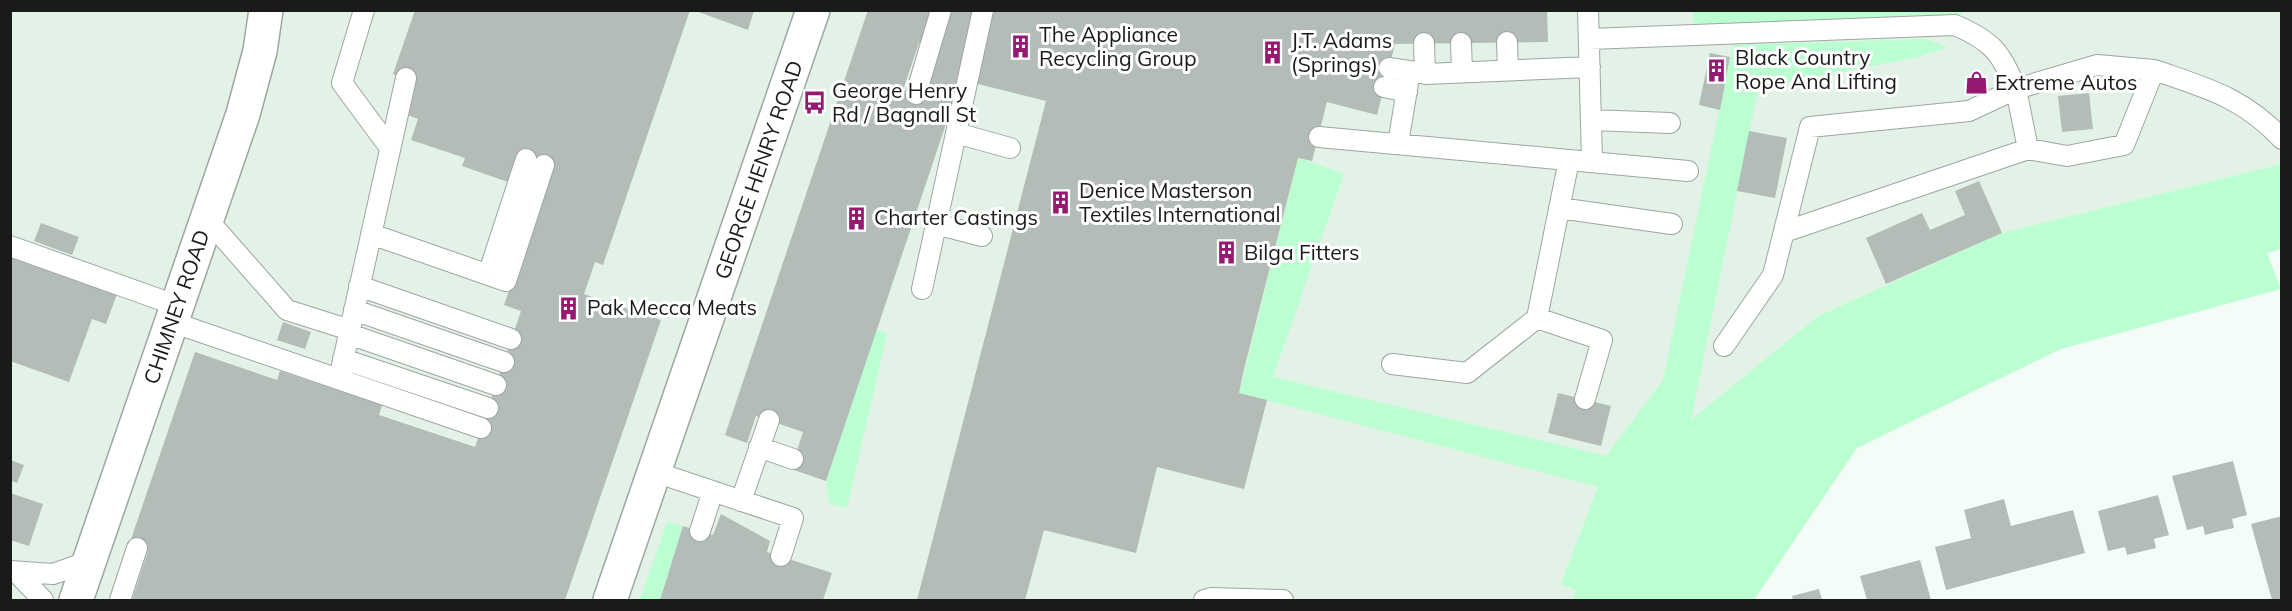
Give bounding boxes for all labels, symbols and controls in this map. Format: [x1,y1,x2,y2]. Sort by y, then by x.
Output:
place label: The Appliance Recycling Group [1039,21,1197,71]
place label: J.T. Adams (Springs) [1291,27,1392,77]
building icon: The Appliance Recycling Group [1008,34,1034,60]
building icon: J.T. Adams (Springs) [1260,40,1286,66]
place label: Black Country Rope And Lifting [1735,44,1897,94]
street label: GEORGE HENRY ROAD [708,57,808,283]
building icon: Black Country Rope And Lifting [1704,57,1730,83]
place label: Extreme Autos [1995,69,2137,95]
shop icon: Extreme Autos [1964,70,1990,96]
place label: George Henry Rd / Bagnall St [832,77,976,127]
bus stop icon: George Henry Rd / Bagnall St [801,90,827,116]
place label: Denice Masterson Textiles International [1079,177,1281,227]
building icon: Denice Masterson Textiles International [1048,190,1074,216]
place label: Charter Castings [874,204,1038,230]
building icon: Charter Castings [843,205,869,231]
street label: CHIMNEY ROAD [137,226,215,387]
place label: Bilga Fitters [1244,239,1360,265]
building icon: Bilga Fitters [1213,240,1239,266]
place label: Pak Mecca Meats [587,294,757,320]
building icon: Pak Mecca Meats [556,295,582,321]

